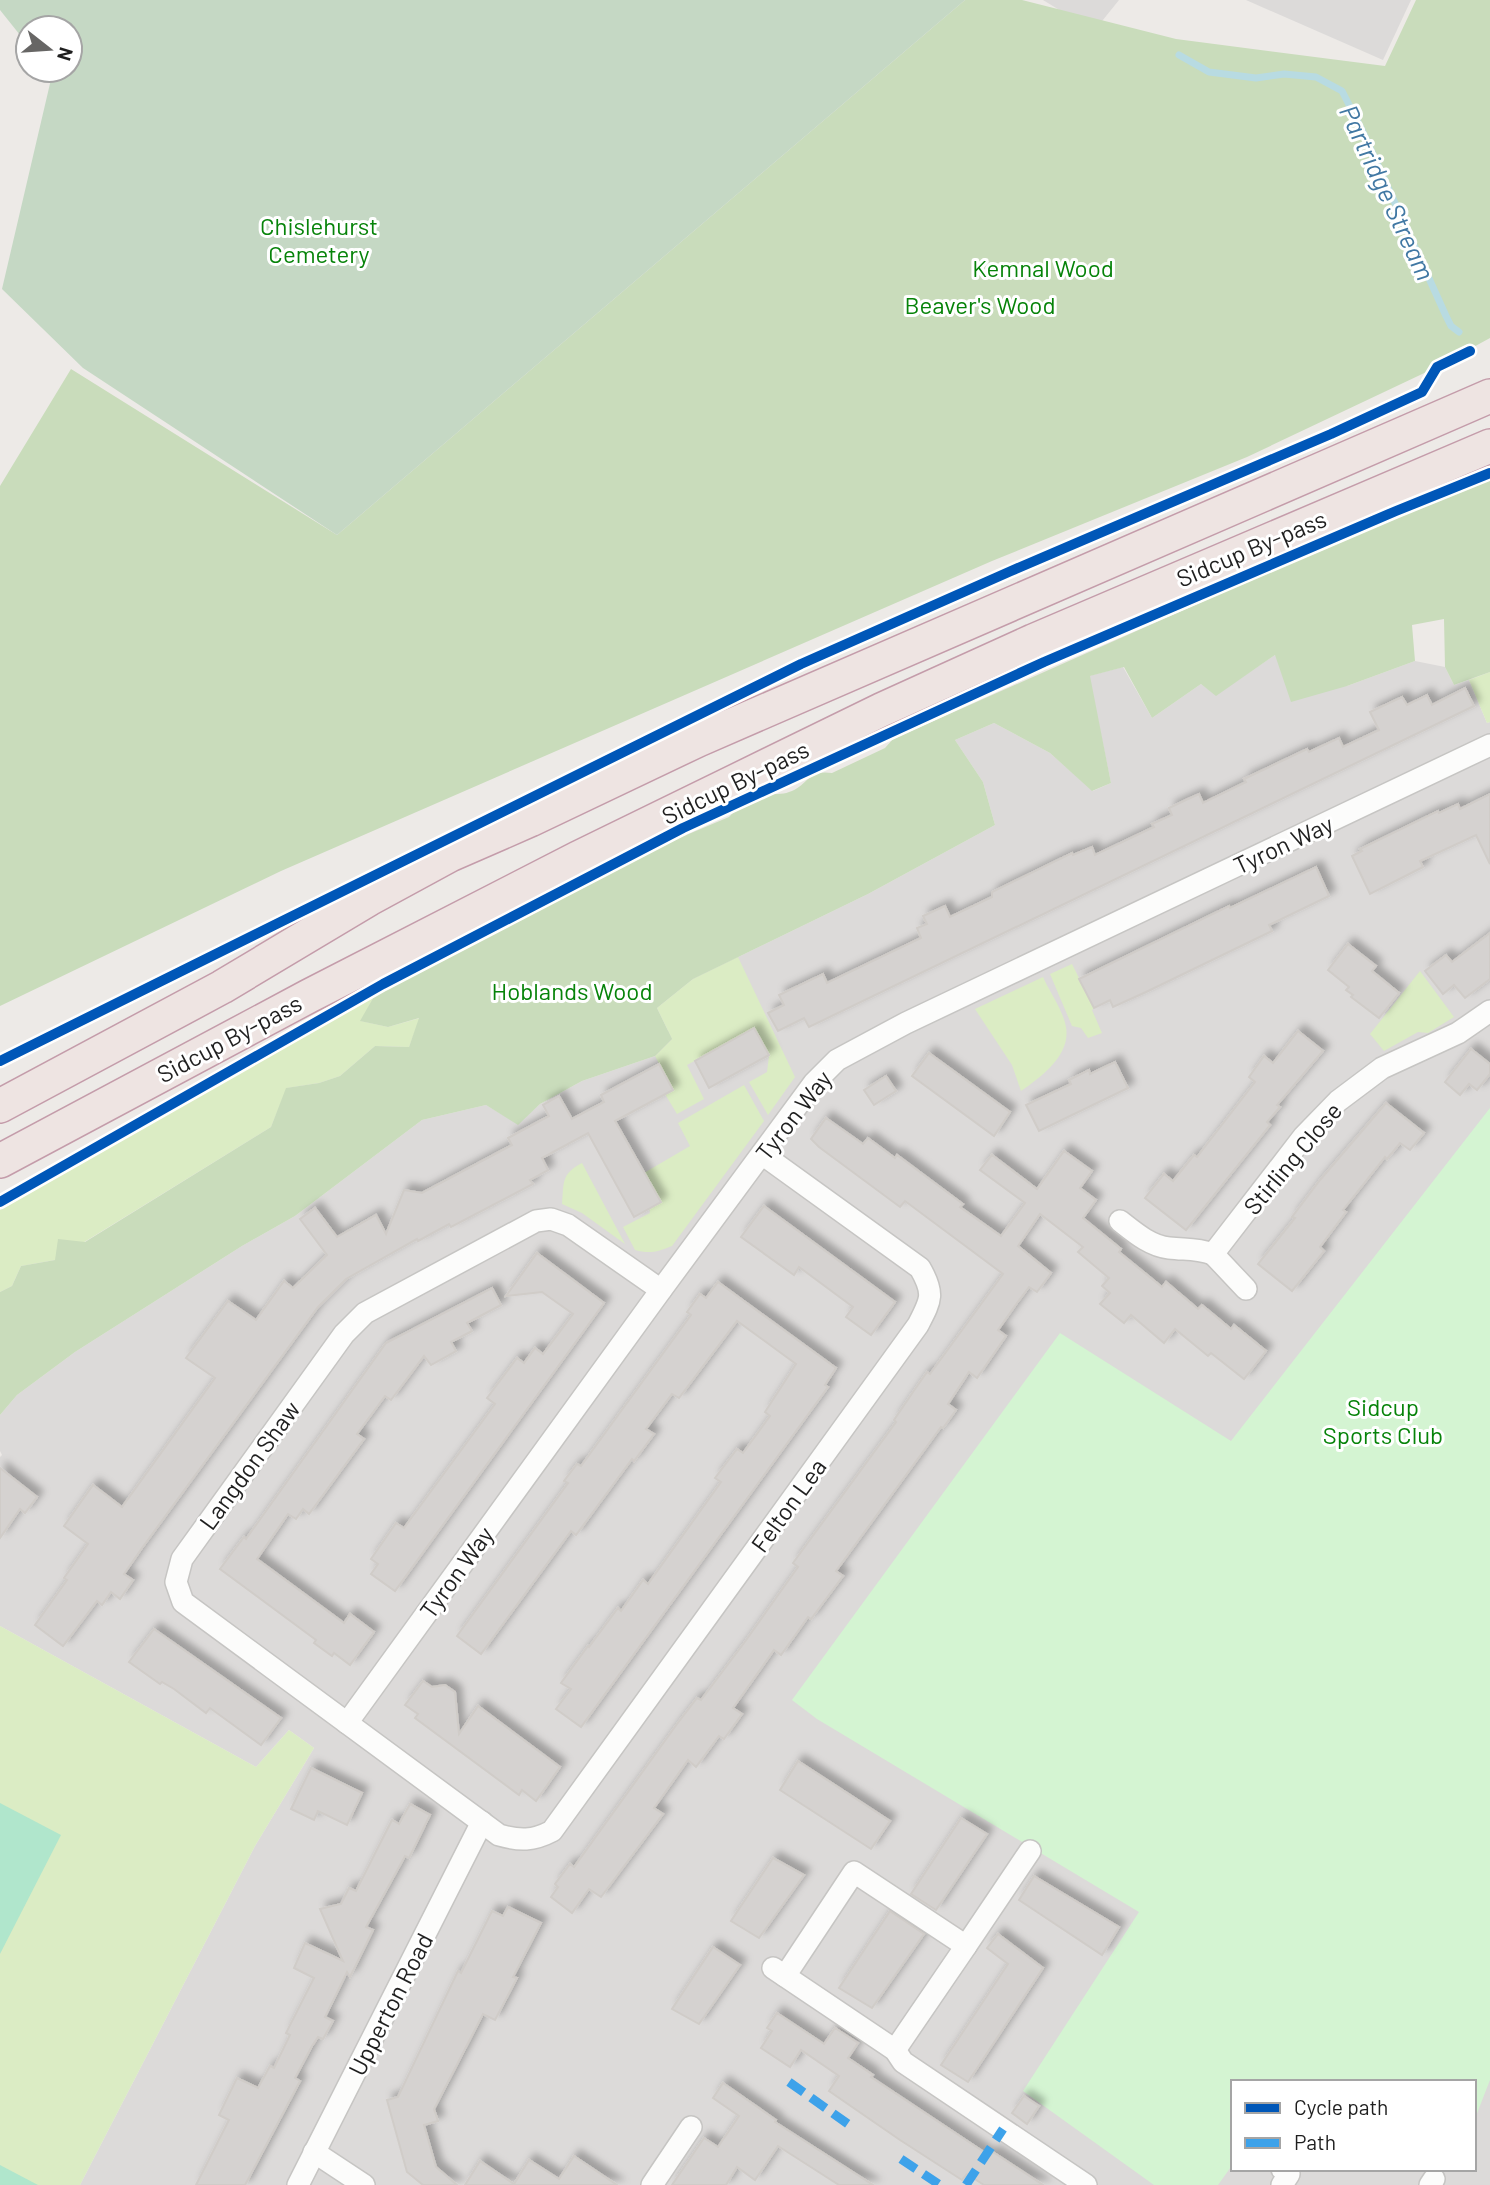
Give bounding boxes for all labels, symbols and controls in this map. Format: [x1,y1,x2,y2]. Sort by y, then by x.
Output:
north arrow [14,14,84,84]
text: N [53,45,79,64]
water label: Partridge Stream [1334,100,1442,284]
park label: Chislehurst Cemetery [260,211,378,268]
park label: Kemnal Wood [972,253,1114,282]
park label: Beaver's Wood [904,290,1056,319]
street label: Sidcup By-pass [1172,503,1330,593]
street label: Sidcup By-pass [657,734,813,830]
street label: Tyron Way [1229,808,1337,880]
park label: Hoblands Wood [491,976,653,1005]
street label: Sidcup By-pass [152,988,306,1088]
street label: Tyron Way [749,1064,837,1166]
street label: Stirling Close [1237,1096,1347,1220]
park label: Sidcup Sports Club [1323,1392,1443,1449]
street label: Langdon Shaw [193,1395,305,1535]
street label: Felton Lea [744,1452,832,1558]
street label: Tyron Way [413,1520,499,1624]
street label: Upperton Road [342,1928,438,2080]
legend [1231,2080,1476,2171]
text: Cycle path [1294,2094,1388,2119]
text: Path [1294,2129,1336,2154]

